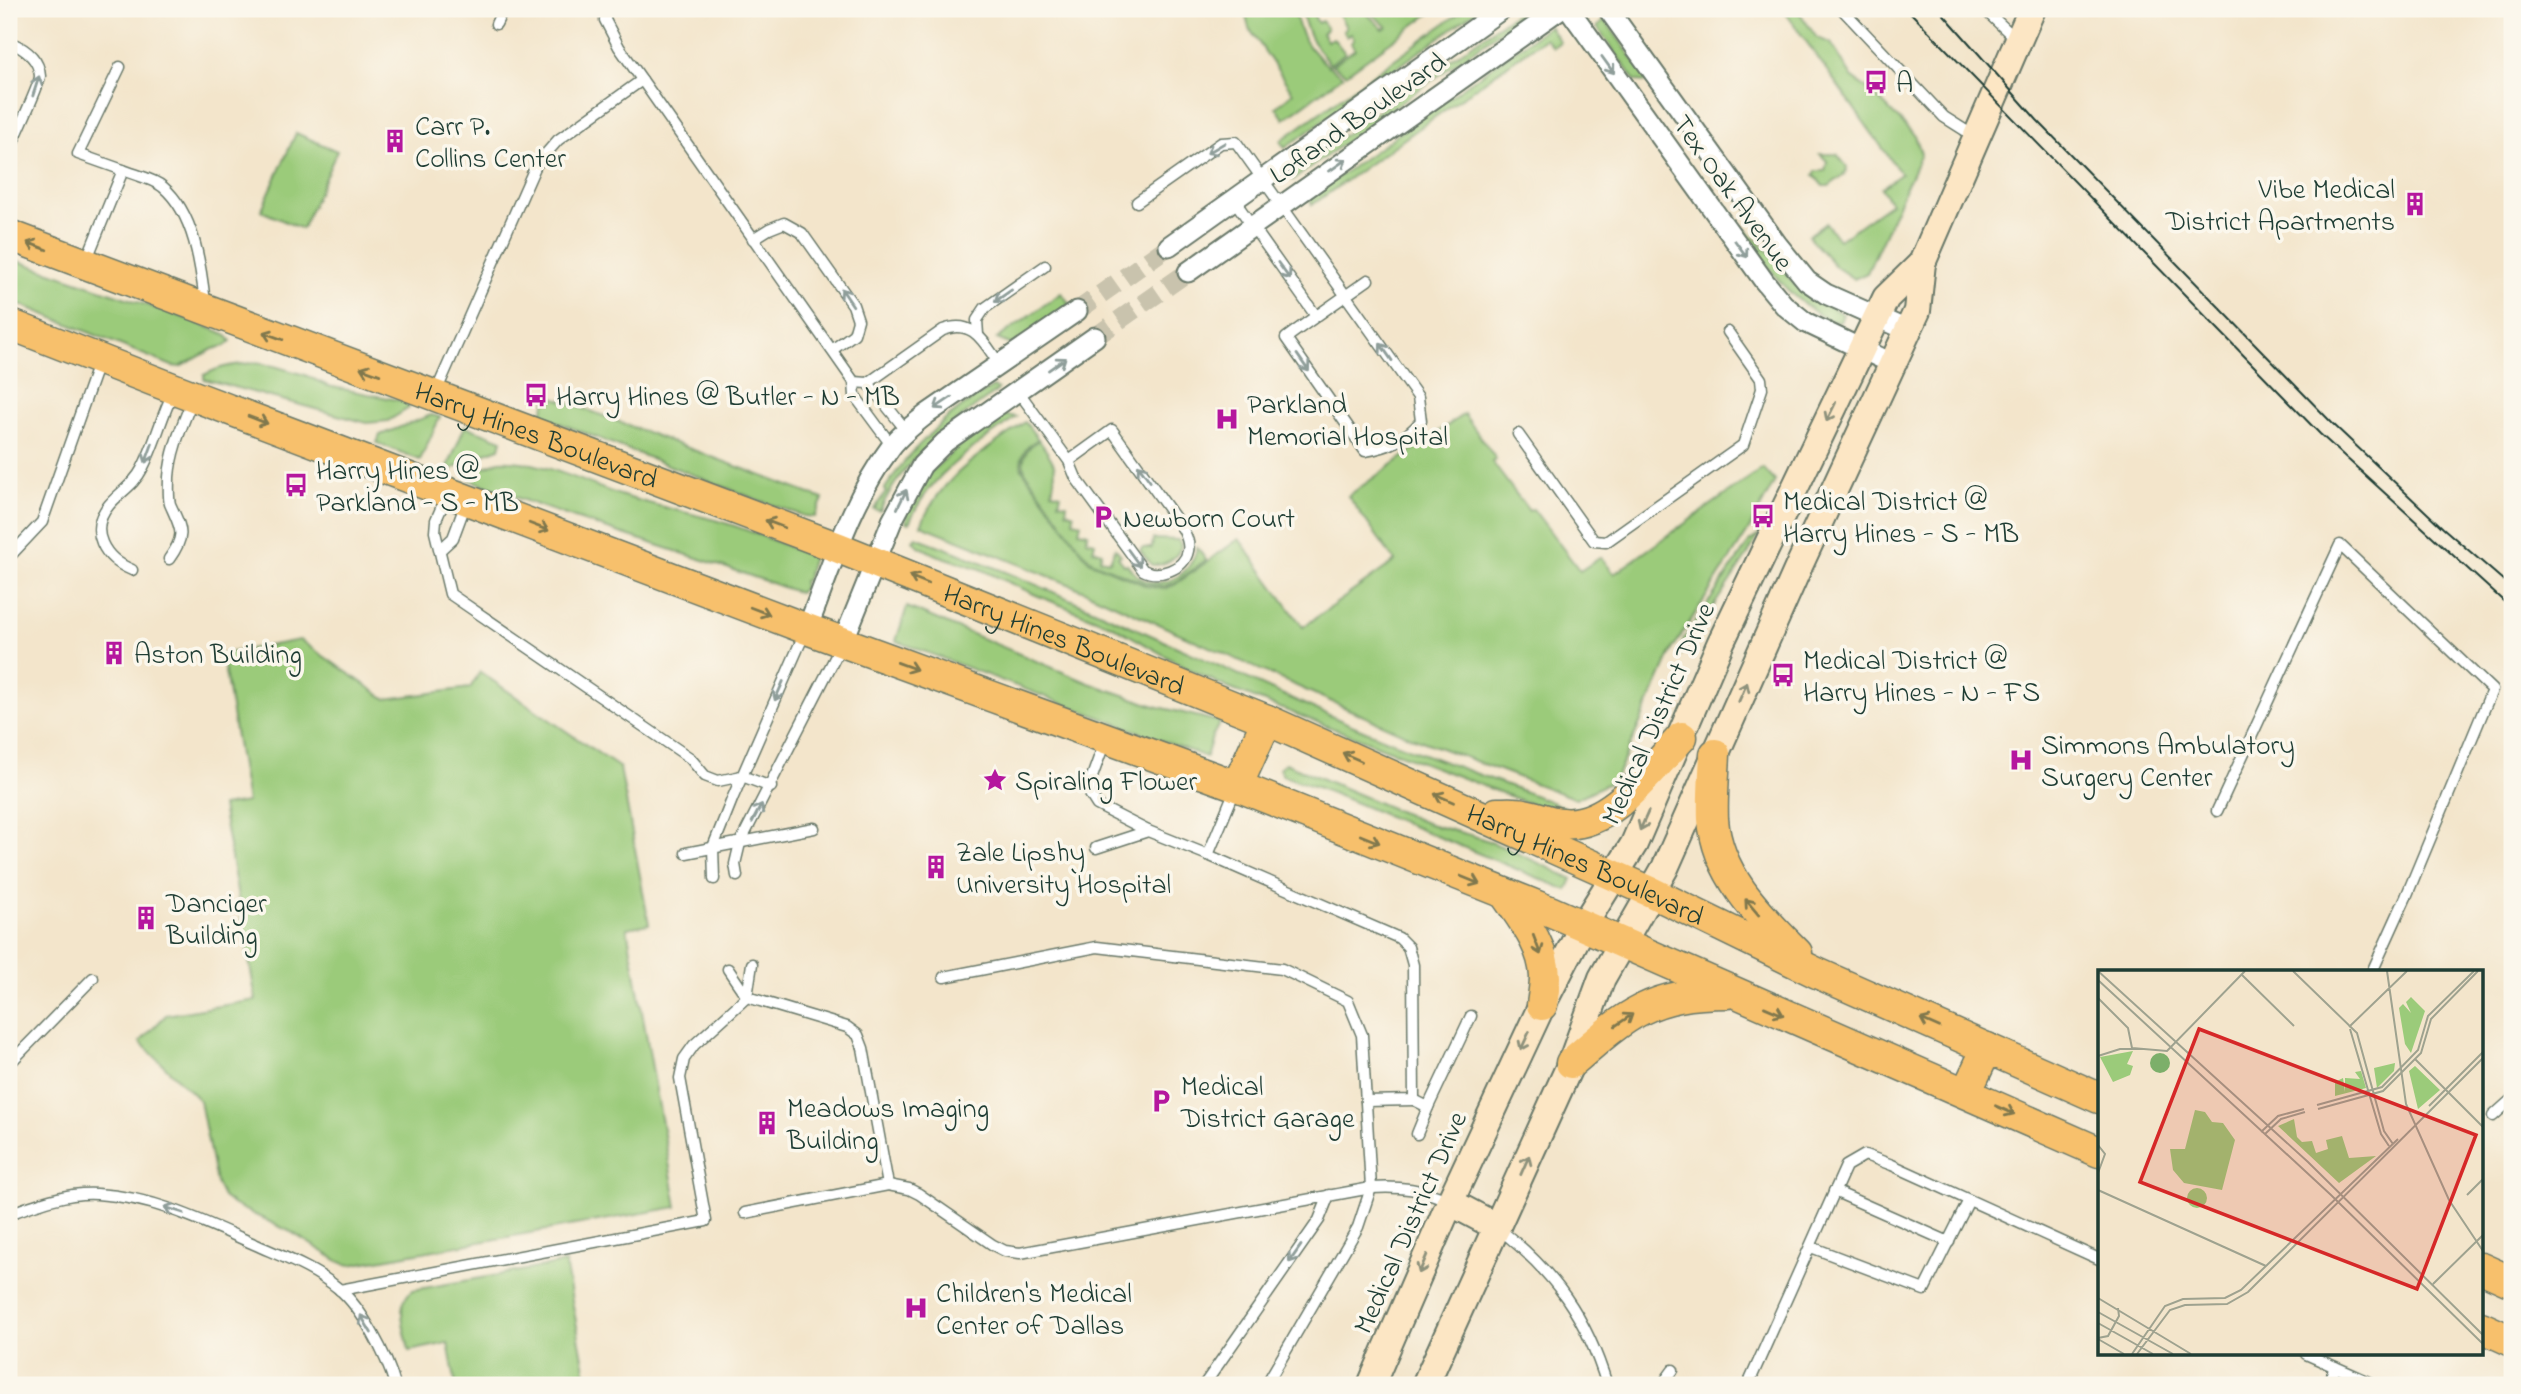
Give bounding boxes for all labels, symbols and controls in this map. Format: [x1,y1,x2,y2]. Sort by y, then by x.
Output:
street label: Lofland Boulevard [1262,43,1456,196]
one-way arrow [1601,55,1615,74]
place label: A [1896,65,1913,106]
bus stop icon: A [1862,68,1890,96]
one-way arrow [31,75,43,97]
street label: Tex Oak Avenue [1660,107,1802,281]
place label: Carr P. Collins Center [415,108,566,181]
building icon: Carr P. Collins Center [381,127,409,155]
one-way arrow [1206,141,1226,155]
one-way arrow [1328,158,1347,172]
place label: Vibe Medical District Apartments [2165,171,2395,244]
building icon: Vibe Medical District Apartments [2401,190,2429,218]
one-way arrow [27,239,49,252]
one-way arrow [1734,239,1748,258]
one-way arrow [1277,261,1291,280]
one-way arrow [840,288,854,307]
one-way arrow [994,289,1013,303]
one-way arrow [262,328,284,341]
one-way arrow [1379,343,1393,362]
one-way arrow [1296,353,1311,372]
one-way arrow [1047,357,1066,371]
one-way arrow [359,364,381,376]
street label: Harry Hines Boulevard [408,373,663,502]
place label: Harry Hines @ Butler - N - MB [556,378,900,419]
bus stop icon: Harry Hines @ Butler - N - MB [522,381,550,409]
place label: Parkland Memorial Hospital [1247,386,1448,459]
one-way arrow [934,396,953,410]
one-way arrow [1824,401,1838,422]
hospital icon: Parkland Memorial Hospital [1213,405,1241,433]
one-way arrow [246,415,268,428]
one-way arrow [142,441,154,463]
place label: Harry Hines @ Parkland - S - MB [316,452,519,525]
one-way arrow [1136,464,1151,483]
bus stop icon: Harry Hines @ Parkland - S - MB [282,471,310,499]
place label: Medical District @ Harry Hines - S - MB [1783,483,2019,556]
one-way arrow [896,489,909,510]
place label: Newborn Court [1123,500,1295,541]
bus stop icon: Medical District @ Harry Hines - S - MB [1749,502,1777,530]
parking icon: Newborn Court [1089,503,1117,531]
one-way arrow [765,516,787,529]
one-way arrow [528,521,550,534]
one-way arrow [1127,548,1141,567]
one-way arrow [909,572,931,585]
street label: Harry Hines Boulevard [936,575,1190,709]
street label: Medical District Drive [1593,596,1728,832]
one-way arrow [748,606,770,618]
place label: Aston Building [134,636,302,677]
building icon: Aston Building [100,639,128,667]
place label: Medical District @ Harry Hines - N - FS [1803,642,2040,715]
one-way arrow [896,660,918,673]
bus stop icon: Medical District @ Harry Hines - N - FS [1769,661,1797,689]
one-way arrow [772,680,785,702]
one-way arrow [1737,682,1750,703]
place label: Simmons Ambulatory Surgery Center [2041,727,2295,800]
hospital icon: Simmons Ambulatory Surgery Center [2007,746,2035,774]
one-way arrow [1341,750,1363,763]
place label: Spiraling Flower [1015,763,1198,804]
place icon: Spiraling Flower [981,766,1009,794]
one-way arrow [1434,791,1455,804]
street label: Harry Hines Boulevard [1459,795,1710,939]
one-way arrow [750,803,764,823]
one-way arrow [1637,810,1650,832]
place label: Zale Lipshy University Hospital [956,834,1171,907]
one-way arrow [1359,834,1380,847]
building icon: Zale Lipshy University Hospital [922,853,950,881]
one-way arrow [1459,874,1481,887]
place label: Danciger Building [165,885,267,958]
one-way arrow [1745,898,1760,916]
building icon: Danciger Building [132,904,160,932]
one-way arrow [1531,934,1544,956]
inset map [2098,970,2482,1356]
one-way arrow [1762,1005,1784,1018]
one-way arrow [1613,1012,1633,1026]
one-way arrow [1919,1016,1941,1029]
one-way arrow [1518,1030,1531,1051]
place label: Medical District Garage [1180,1068,1355,1141]
parking icon: Medical District Garage [1147,1087,1175,1115]
place label: Meadows Imaging Building [786,1090,989,1163]
one-way arrow [1994,1104,2015,1117]
street label: Medical District Drive [1345,1105,1480,1341]
building icon: Meadows Imaging Building [753,1109,781,1137]
one-way arrow [1519,1155,1532,1176]
one-way arrow [164,1202,186,1215]
one-way arrow [1288,1244,1302,1263]
one-way arrow [1416,1253,1429,1275]
place label: Children's Medical Center of Dallas [936,1275,1132,1348]
hospital icon: Children's Medical Center of Dallas [902,1294,930,1322]
one-way arrow [359,1314,373,1334]

